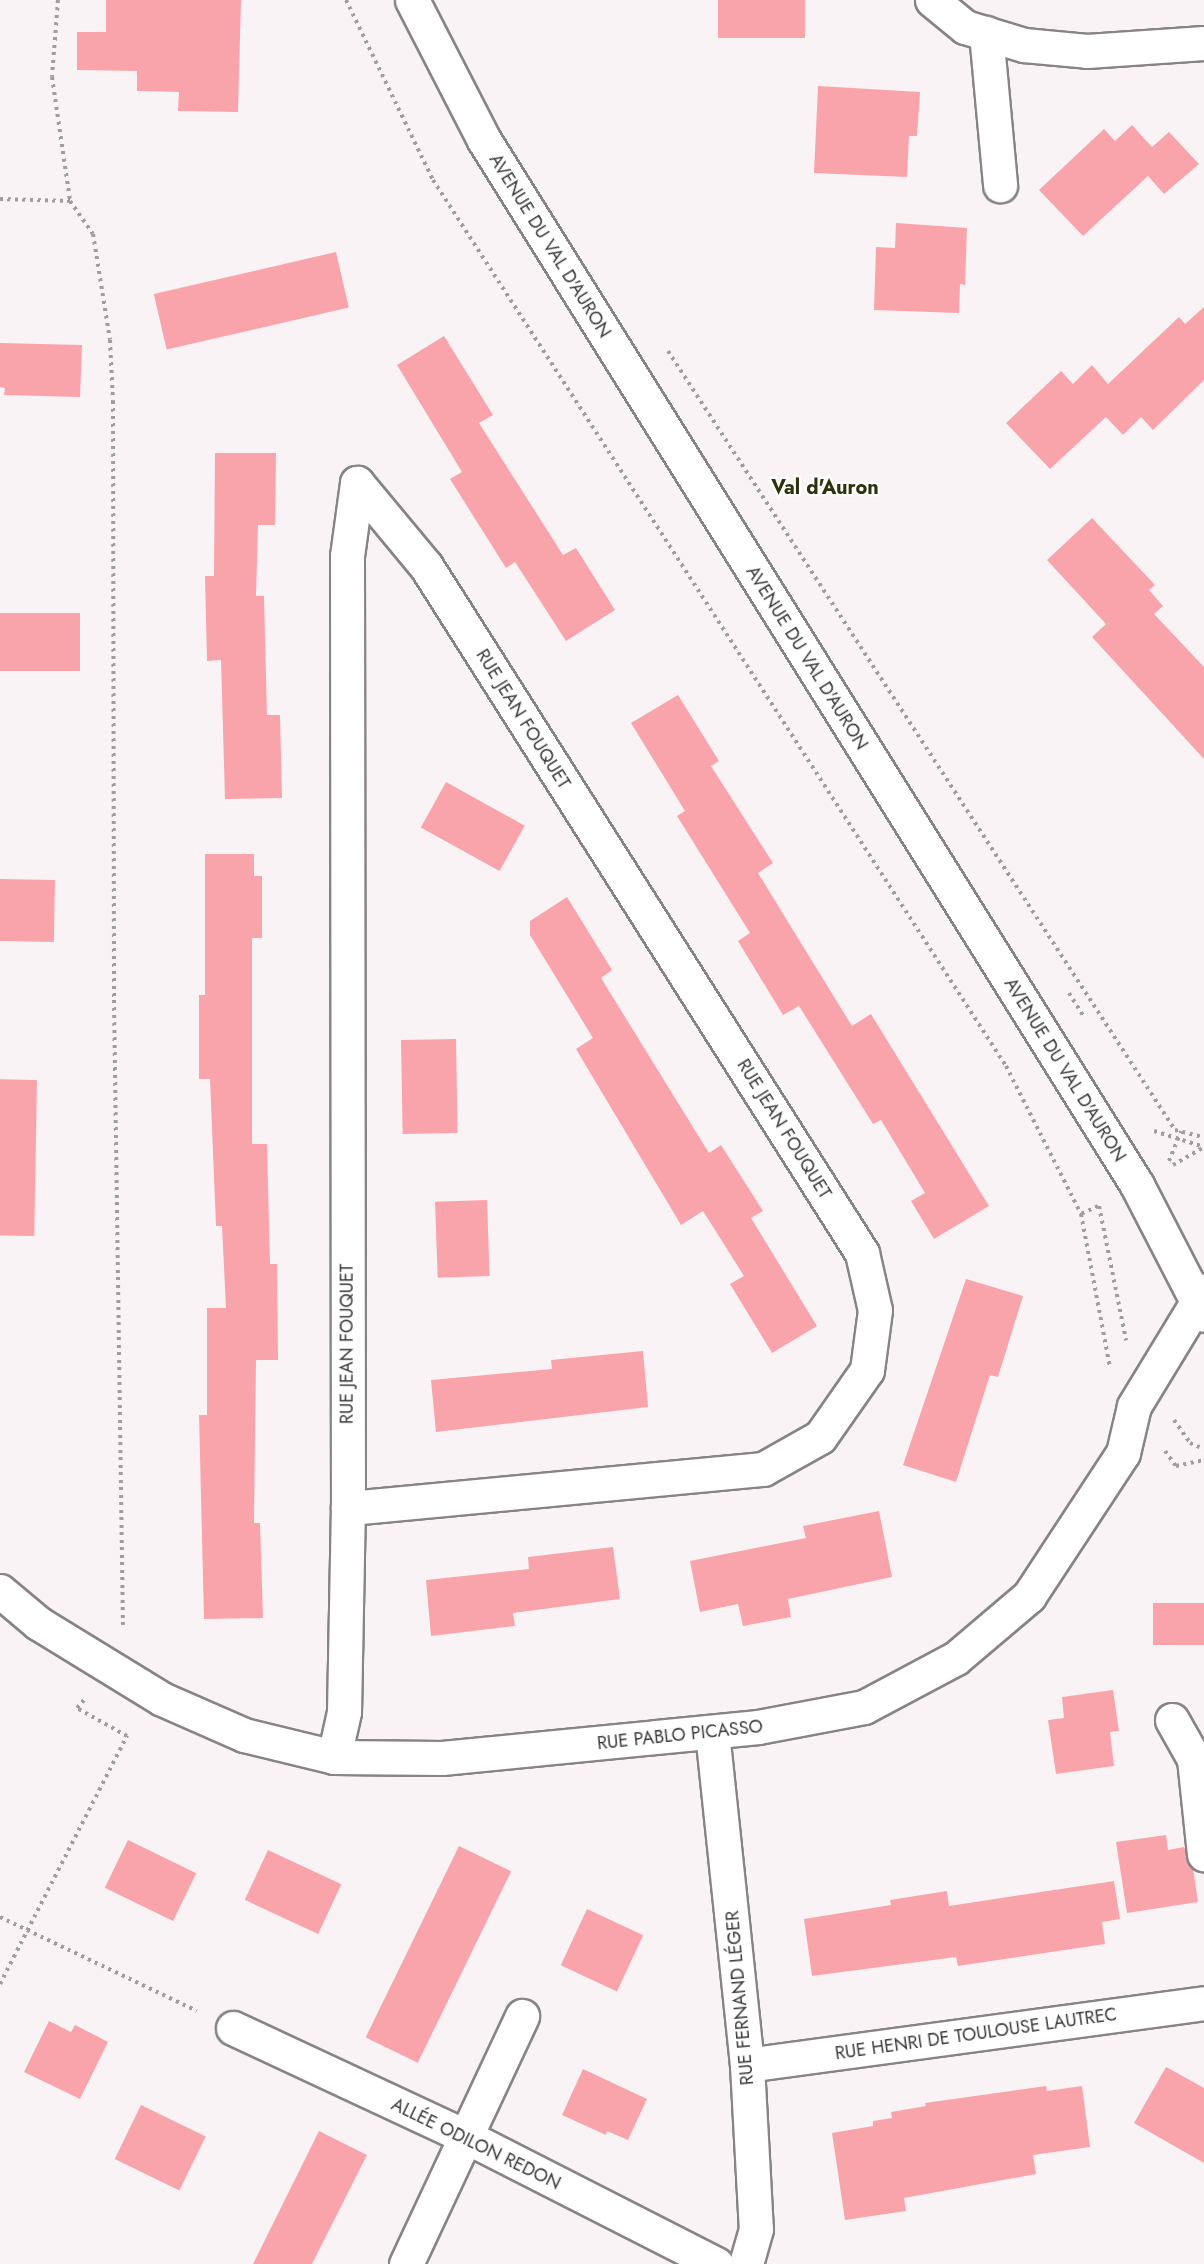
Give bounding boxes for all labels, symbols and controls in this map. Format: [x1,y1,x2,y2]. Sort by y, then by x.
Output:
street label: AVENUE DU VAL D'AURON [484,150,616,342]
district label: Val d'Auron [771,475,879,499]
street label: AVENUE DU VAL D'AURON [741,562,873,754]
street label: RUE JEAN FOUQUET [471,645,575,793]
street label: AVENUE DU VAL D'AURON [999,974,1131,1166]
street label: RUE JEAN FOUQUET [732,1055,836,1203]
street label: RUE JEAN FOUQUET [336,1264,358,1424]
street label: RUE PABLO PICASSO [596,1716,764,1754]
street label: RUE FERNAND LÉGER [722,1910,758,2086]
street label: RUE HENRI DE TOULOUSE LAUTREC [834,2004,1118,2064]
street label: ALLÉE ODILON REDON [388,2094,564,2194]

